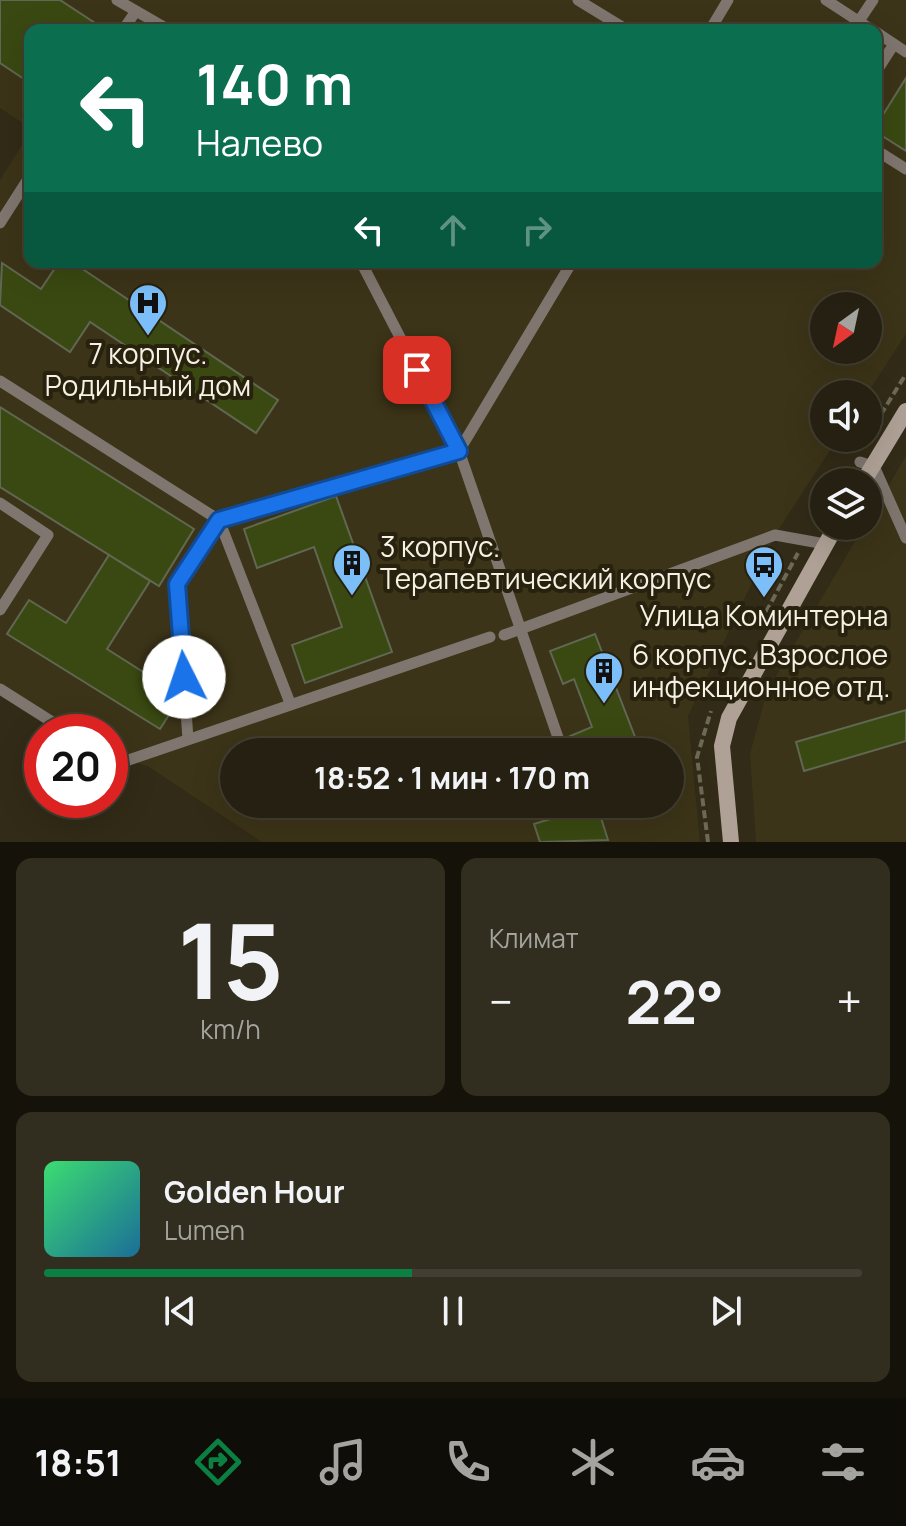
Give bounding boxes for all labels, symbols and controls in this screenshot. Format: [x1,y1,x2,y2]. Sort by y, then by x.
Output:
text: 140 m [196,45,353,122]
icon: left [64,56,168,160]
text: Налево [196,118,323,167]
icon: left [347,208,391,252]
icon: ahead [431,208,475,252]
icon: right [515,208,559,252]
hospital icon: 7 корпус. Родильный дом [127,282,169,337]
north arrow [810,292,882,364]
map controls [810,292,882,540]
place label: 7 корпус. Родильный дом [45,334,251,404]
pin [383,336,451,404]
icon: arrive [395,348,439,392]
button: sound [810,380,882,452]
button: layers [810,468,882,540]
place label: 3 корпус. Терапевтический корпус [380,527,711,597]
building icon: 3 корпус. Терапевтический корпус [331,542,373,597]
bus stop icon: Улица Коминтерна [743,544,785,599]
place label: Улица Коминтерна [640,596,888,634]
position arrow [142,635,226,719]
place label: 6 корпус. Взрослое инфекционное отд. [632,635,890,705]
building icon: 6 корпус. Взрослое инфекционное отд. [583,650,625,705]
speed limit sign: 20 [24,714,128,818]
text: 18:52 · 1 мин · 170 m [314,757,590,798]
text: 15 [177,888,284,1030]
text: Климат [489,920,579,956]
text: 22° [625,960,724,1042]
text: − [489,971,513,1031]
text: + [837,971,862,1031]
text: km/h [200,1011,261,1047]
text: Golden Hour [164,1171,345,1212]
text: Lumen [164,1212,245,1248]
icon: previous [158,1289,202,1333]
icon: pause [431,1289,475,1333]
icon: next [704,1289,748,1333]
icon: directions [190,1434,246,1490]
icon: music [315,1434,371,1490]
icon: phone [440,1434,496,1490]
icon: climate [565,1434,621,1490]
icon: car [690,1434,746,1490]
icon: filters [815,1434,871,1490]
text: 18:51 [34,1438,122,1487]

